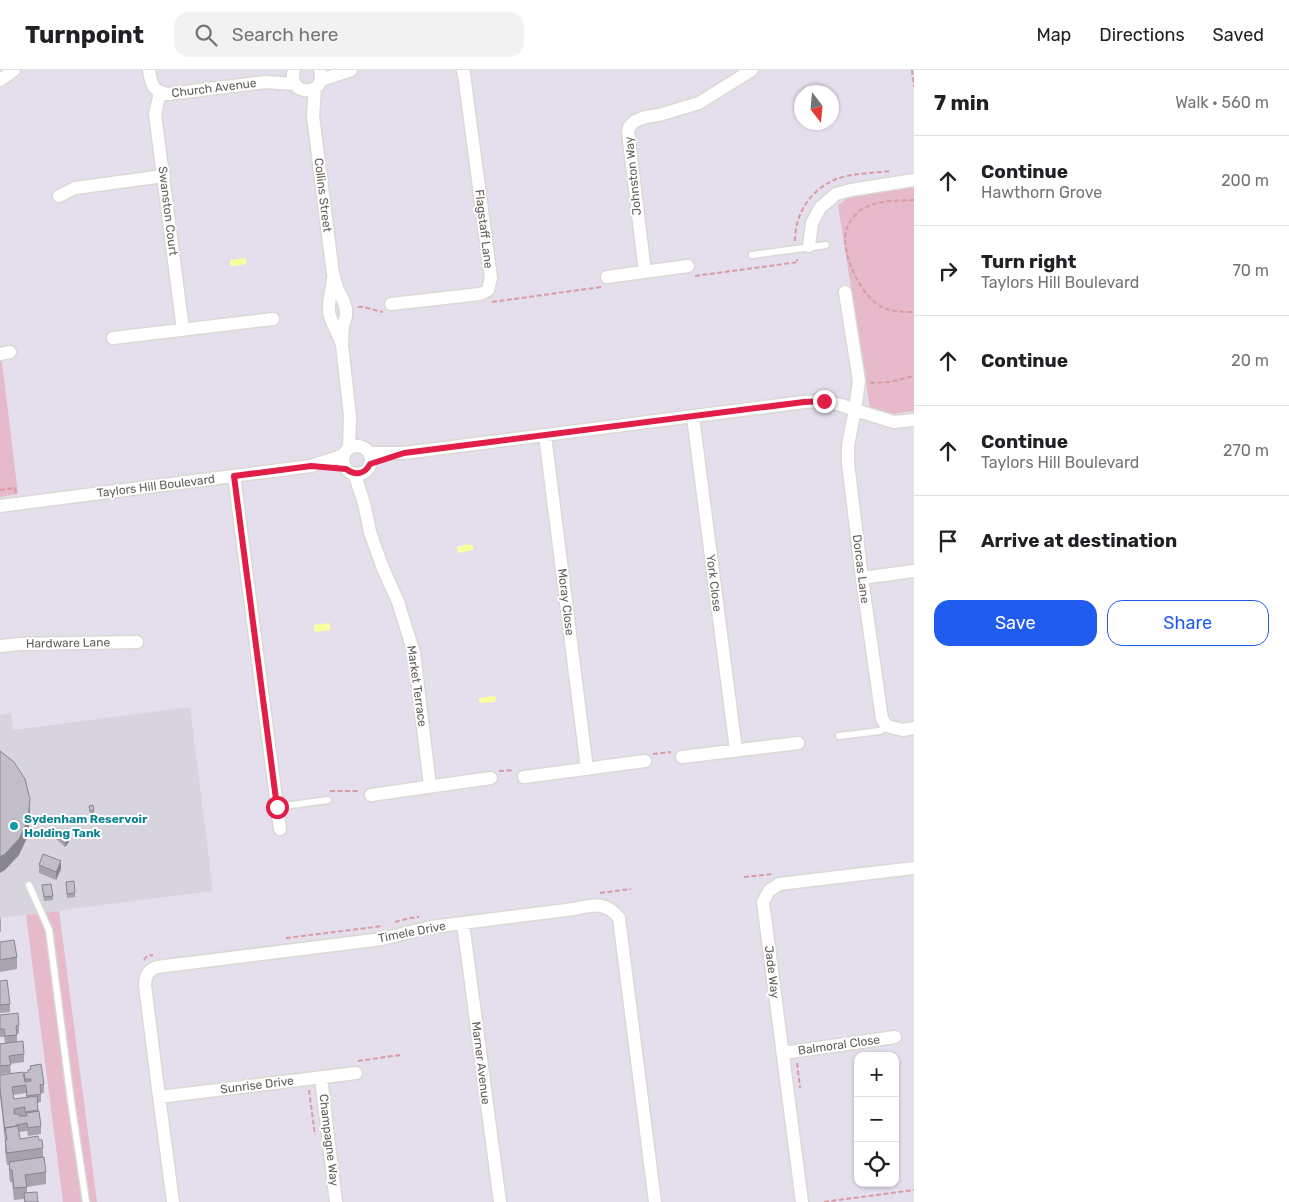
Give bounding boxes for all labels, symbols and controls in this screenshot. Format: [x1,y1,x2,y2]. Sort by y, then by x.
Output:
search box [174,12,524,57]
text: Turnpoint [25,21,144,49]
icon: search [192,21,220,49]
text: Search here [232,23,338,46]
text: Map [1036,24,1071,46]
text: Directions [1099,24,1185,46]
text: Saved [1213,24,1264,46]
street label: Church Avenue [171,76,258,100]
north arrow [794,85,839,130]
text: 7 min [934,90,989,115]
text: Walk · 560 m [1175,93,1269,112]
street label: Johnston Way [622,135,644,216]
street label: Collins Street [312,157,335,233]
text: Continue [981,160,1068,183]
street label: Swanston Court [156,165,180,257]
icon: ahead [934,167,962,195]
text: 200 m [1221,171,1269,190]
text: Hawthorn Grove [981,183,1102,202]
street label: Flagstaff Lane [472,189,496,270]
text: Turn right [981,250,1076,273]
icon: right [934,257,962,285]
text: 70 m [1232,261,1269,280]
text: Taylors Hill Boulevard [981,273,1139,292]
icon: ahead [934,347,962,375]
text: Continue [981,349,1068,372]
text: 20 m [1231,351,1269,370]
route end [813,390,836,413]
text: Continue [981,430,1068,453]
icon: ahead [934,437,962,465]
text: 270 m [1223,441,1269,460]
text: Taylors Hill Boulevard [981,453,1139,472]
street label: Taylors Hill Boulevard [96,472,216,500]
icon: arrive [934,527,962,555]
text: Arrive at destination [981,529,1177,552]
street label: Dorcas Lane [850,534,872,605]
street label: York Close [704,553,725,613]
street label: Moray Close [555,568,577,637]
button: Save [934,600,1097,646]
button: Share [1107,600,1269,646]
street label: Hardware Lane [26,635,111,651]
street label: Market Terrace [404,644,430,728]
route start [266,796,289,819]
place label: Sydenham Reservoir Holding Tank [24,812,148,840]
marker: Sydenham Reservoir Holding Tank [8,820,20,832]
street label: Timele Drive [377,919,447,945]
street label: Jade Way [762,945,782,1000]
street label: Marner Avenue [469,1021,493,1106]
street label: Balmoral Close [797,1032,881,1058]
map controls [854,1052,899,1187]
button: + [854,1052,899,1097]
street label: Sunrise Drive [219,1074,295,1096]
street label: Champagne Way [316,1093,342,1187]
button: − [854,1097,899,1142]
button: locate [854,1142,899,1187]

